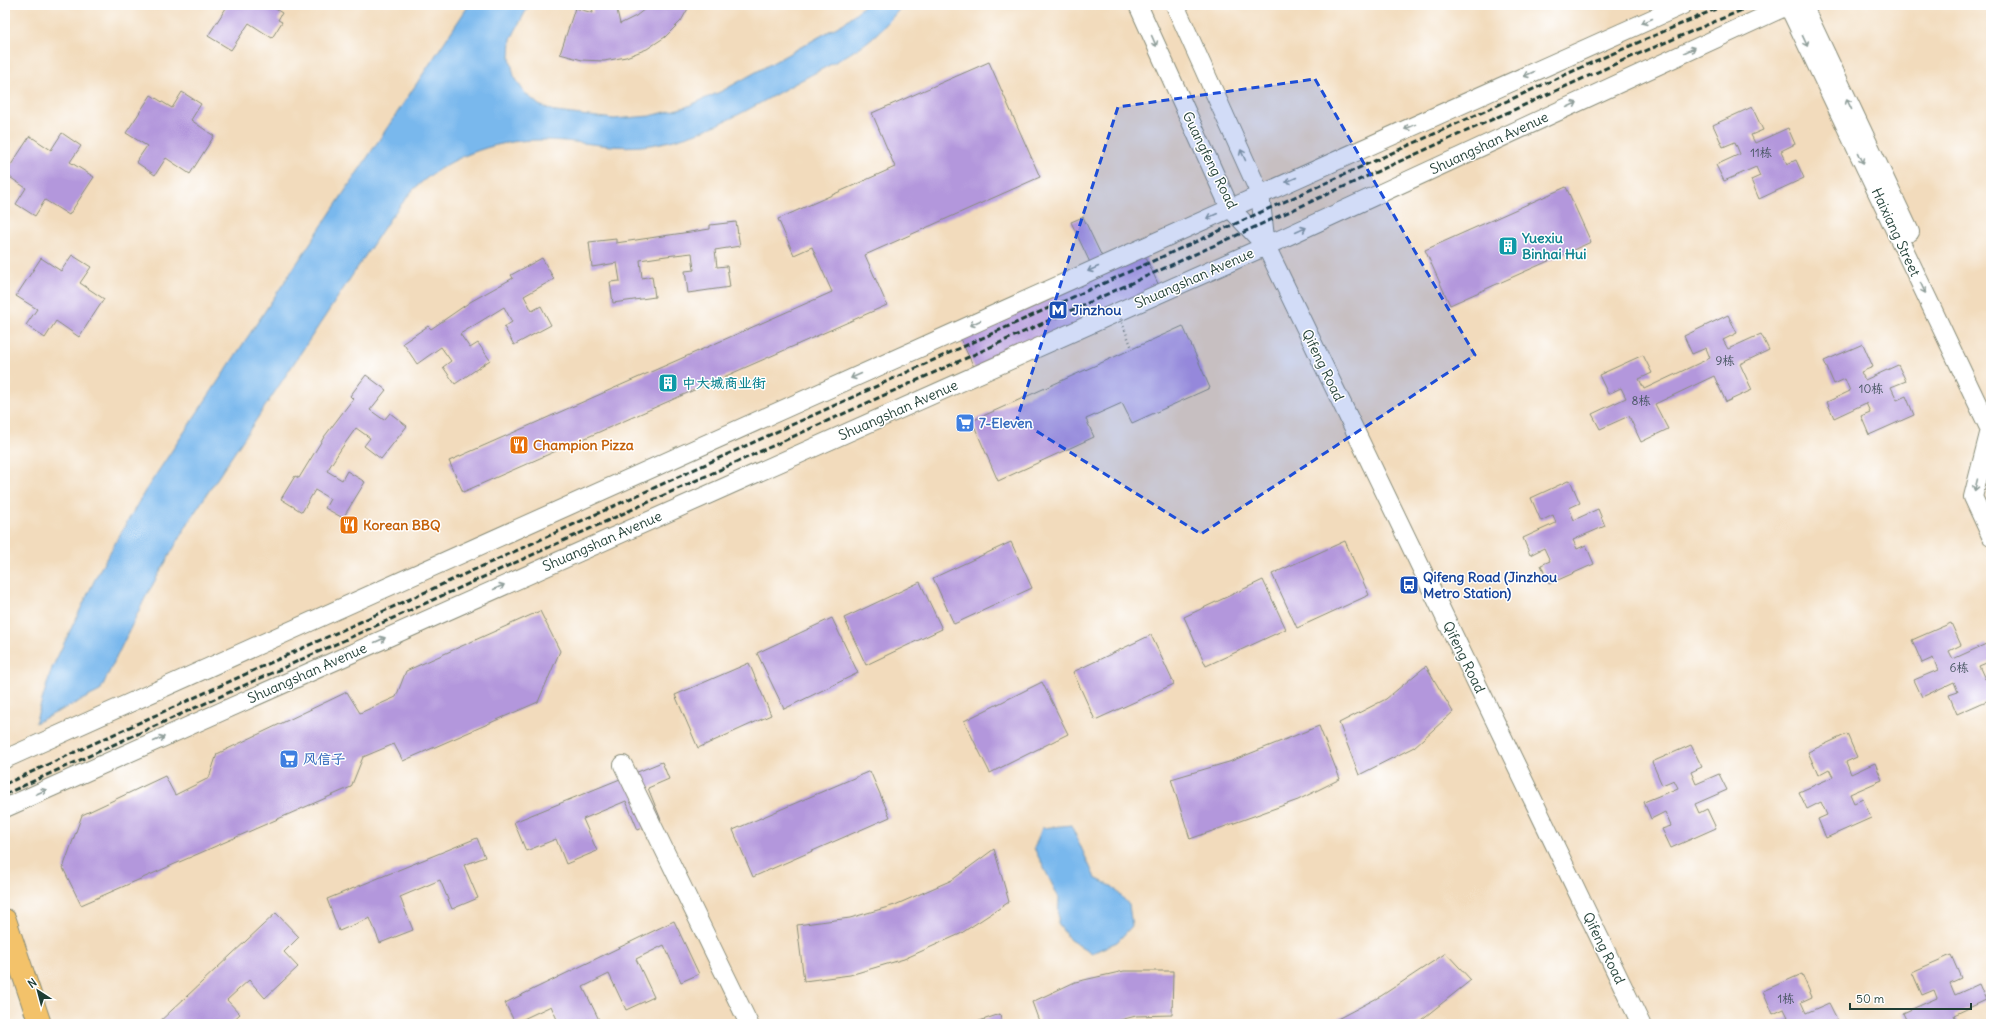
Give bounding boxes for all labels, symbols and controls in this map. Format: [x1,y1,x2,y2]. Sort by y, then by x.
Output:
one-way arrow [1642,18,1654,25]
one-way arrow [1151,34,1158,46]
one-way arrow [1802,34,1809,46]
one-way arrow [1684,46,1696,54]
one-way arrow [1523,71,1535,78]
one-way arrow [1845,98,1852,110]
one-way arrow [1566,101,1578,108]
street label: Guangfeng Road [1179,108,1241,212]
street label: Shuangshan Avenue [1427,108,1551,178]
one-way arrow [1404,124,1416,131]
house number: 11栋 [1750,145,1772,160]
one-way arrow [1238,149,1246,161]
one-way arrow [1858,152,1865,164]
one-way arrow [1286,177,1298,184]
street label: Haixiang Street [1868,185,1925,279]
one-way arrow [1206,213,1218,220]
one-way arrow [1295,225,1307,233]
place label: Yuexiu Binhai Hui [1521,229,1586,263]
building icon: Yuexiu Binhai Hui [1497,235,1519,257]
street label: Shuangshan Avenue [1132,244,1256,312]
one-way arrow [1088,266,1100,273]
one-way arrow [1920,282,1927,294]
metro station icon: Jinzhou [1047,299,1069,321]
place label: Jinzhou [1072,301,1121,319]
one-way arrow [969,319,981,327]
street label: Qifeng Road [1298,326,1348,404]
house number: 9栋 [1716,353,1734,368]
building icon: 中大城商业街 [657,372,679,394]
one-way arrow [851,373,863,380]
place label: 中大城商业街 [682,374,766,392]
street label: Shuangshan Avenue [836,376,960,444]
house number: 10栋 [1859,381,1883,396]
house number: 8栋 [1632,393,1650,408]
supermarket icon: 7-Eleven [954,412,976,434]
place label: 7-Eleven [979,414,1033,432]
restaurant icon: Champion Pizza [508,434,530,456]
place label: Champion Pizza [533,436,634,454]
one-way arrow [1972,478,1979,491]
street label: Shuangshan Avenue [540,507,664,575]
restaurant icon: Korean BBQ [338,514,360,536]
place label: Korean BBQ [363,516,441,534]
place label: Qifeng Road (Jinzhou Metro Station) [1423,568,1557,602]
bus stop icon: Qifeng Road (Jinzhou Metro Station) [1398,574,1420,596]
one-way arrow [493,583,505,591]
street label: Qifeng Road [1439,618,1489,696]
one-way arrow [374,636,386,644]
street label: Shuangshan Avenue [245,639,369,707]
house number: 6栋 [1950,660,1968,675]
one-way arrow [153,735,165,742]
supermarket icon: 风信子 [278,748,300,770]
place label: 风信子 [303,750,345,768]
one-way arrow [34,788,46,795]
street label: Qifeng Road [1579,909,1629,987]
north arrow [18,971,58,1011]
text: N [25,975,39,991]
scale bar [1850,985,1971,1011]
house number: 1栋 [1778,991,1794,1006]
text: 50 m [1856,991,1885,1006]

